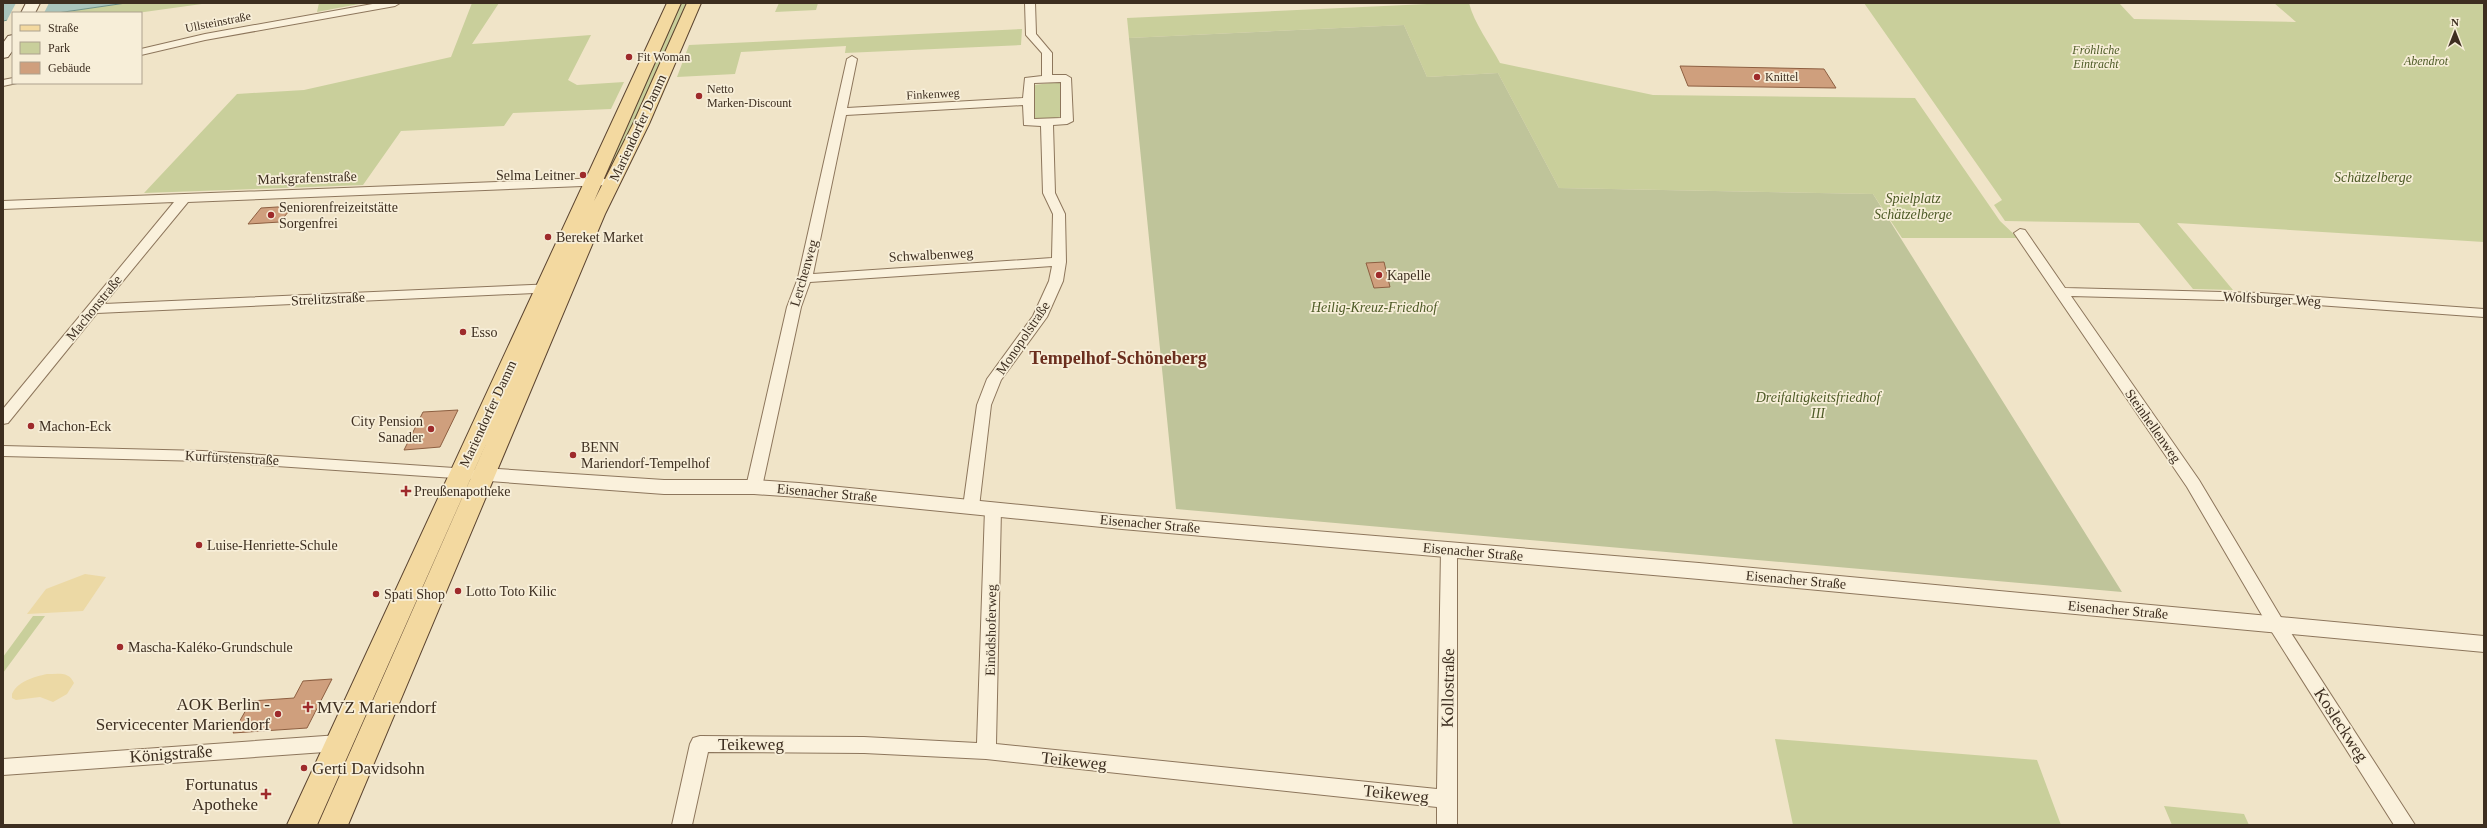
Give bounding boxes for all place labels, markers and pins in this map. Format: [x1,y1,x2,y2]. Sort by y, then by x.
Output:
place label: Fit Woman [637,50,690,64]
marker: Fit Woman [624,52,634,62]
place label: Knittel [1765,70,1799,84]
marker: Knittel [1752,72,1762,82]
place label: Netto Marken-Discount [707,82,792,110]
marker: Netto Marken-Discount [694,91,704,101]
place label: Selma Leitner [496,168,575,183]
marker: Selma Leitner [578,170,588,180]
place label: Seniorenfreizeitstätte Sorgenfrei [279,200,398,231]
marker: Seniorenfreizeitstätte Sorgenfrei [266,210,276,220]
place label: Bereket Market [556,230,644,245]
marker: Bereket Market [543,232,553,242]
place label: Kapelle [1387,268,1431,283]
marker: Kapelle [1374,270,1384,280]
place label: Esso [471,325,497,340]
marker: Esso [458,327,468,337]
place label: City Pension Sanader [351,414,423,445]
place label: Machon-Eck [39,419,111,434]
marker: Machon-Eck [26,421,36,431]
marker: City Pension Sanader [426,424,436,434]
place label: BENN Mariendorf-Tempelhof [581,440,710,471]
marker: BENN Mariendorf-Tempelhof [568,450,578,460]
place label: Preußenapotheke [414,484,510,499]
marker: Preußenapotheke [401,486,411,496]
place label: Luise-Henriette-Schule [207,538,338,553]
marker: Luise-Henriette-Schule [194,540,204,550]
place label: Lotto Toto Kilic [466,584,557,599]
marker: Lotto Toto Kilic [453,586,463,596]
place label: Spati Shop [384,587,445,602]
marker: Spati Shop [371,589,381,599]
place label: Mascha-Kaléko-Grundschule [128,640,293,655]
marker: Mascha-Kaléko-Grundschule [115,642,125,652]
place label: AOK Berlin - Servicecenter Mariendorf [96,695,270,734]
place label: MVZ Mariendorf [317,698,437,717]
marker: MVZ Mariendorf [302,701,314,713]
marker: AOK Berlin - Servicecenter Mariendorf [273,709,283,719]
place label: Gerti Davidsohn [312,759,425,778]
marker: Gerti Davidsohn [299,763,309,773]
place label: Fortunatus Apotheke [185,775,258,814]
marker: Fortunatus Apotheke [261,789,271,799]

